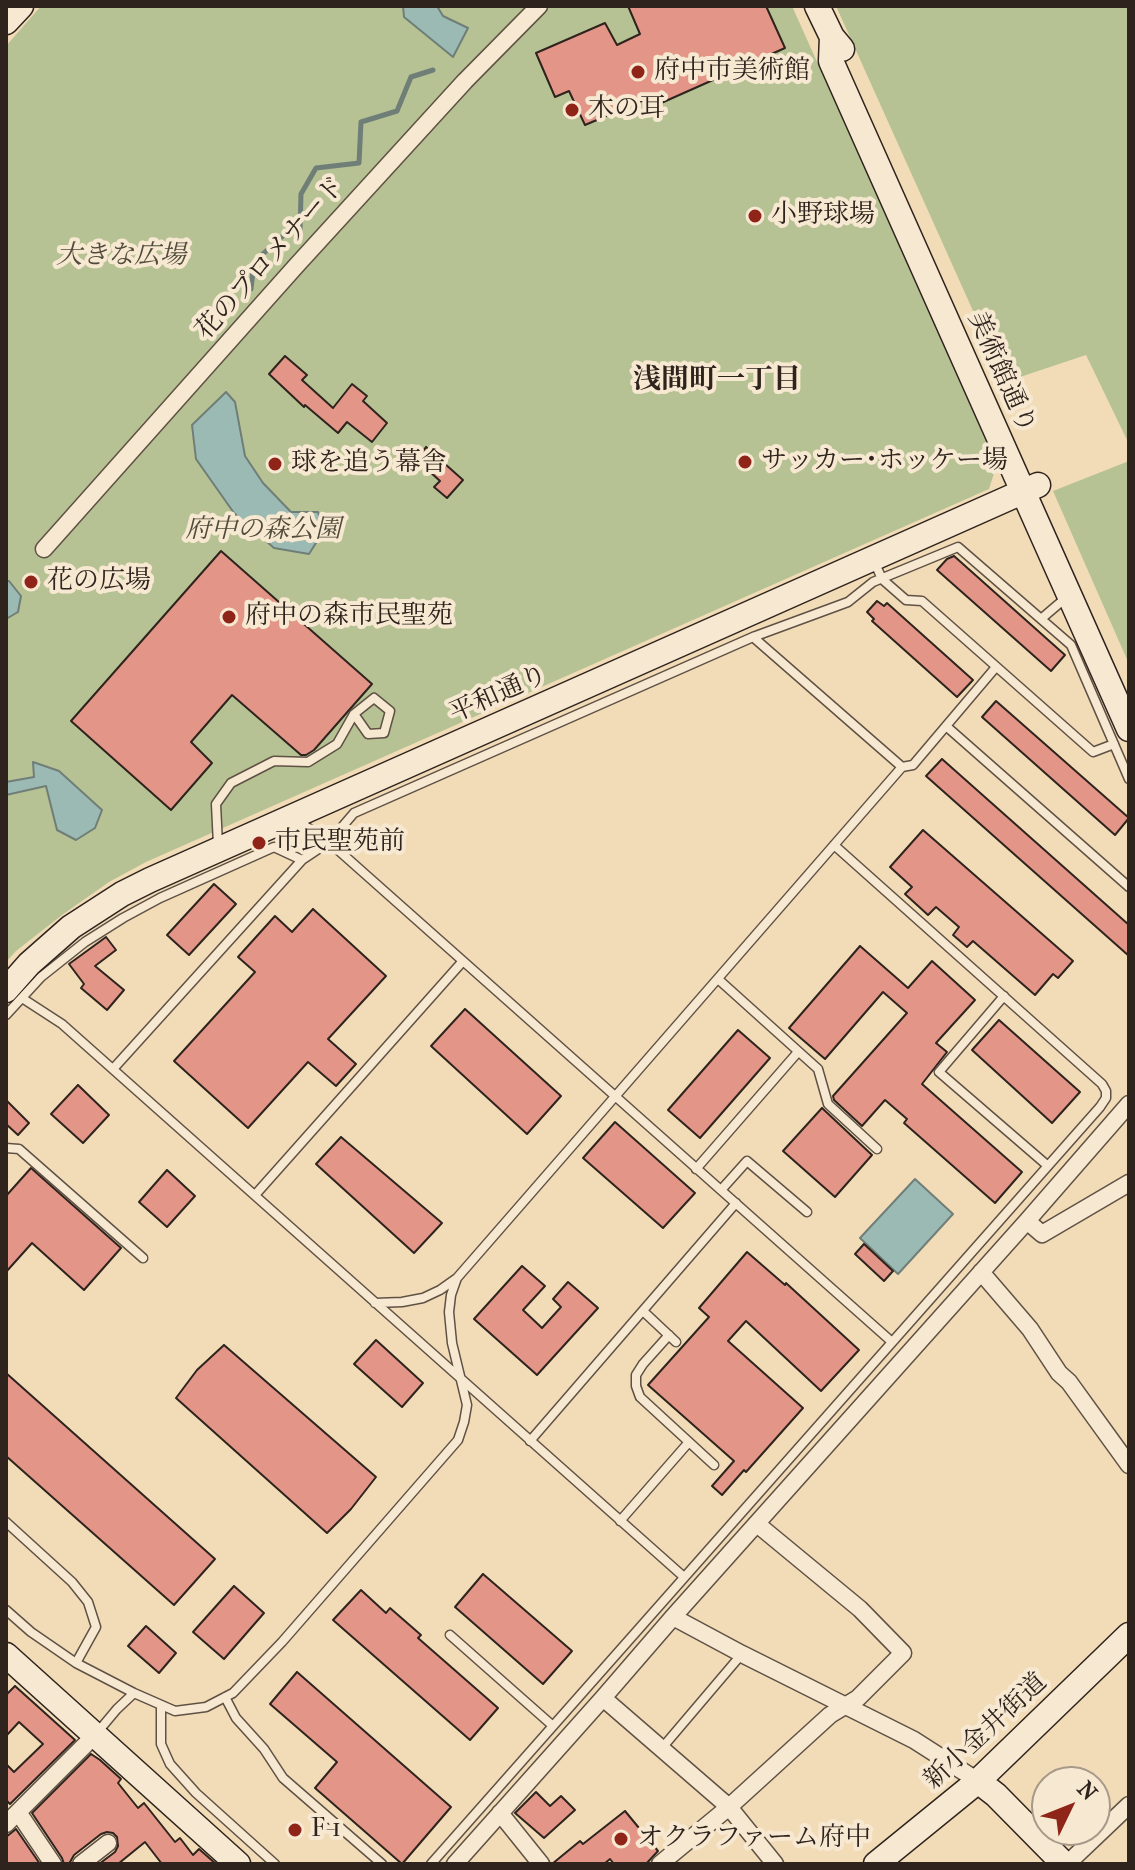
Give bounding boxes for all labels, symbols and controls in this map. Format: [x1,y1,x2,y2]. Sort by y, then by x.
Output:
place label: 府中市美術館 [654,56,810,88]
marker: 府中市美術館 [629,63,647,81]
place label: 木の耳 [588,94,666,126]
marker: 木の耳 [563,101,581,119]
street label: 花のプロメナード [190,171,352,347]
place label: 小野球場 [771,200,875,232]
marker: 小野球場 [746,207,764,225]
park label: 大きな広場 [56,241,186,273]
street label: 美術館通り [960,307,1042,439]
district label: 浅間町一丁目 [633,364,801,398]
place label: サッカー･ホッケー場 [761,446,1008,478]
place label: 球を追う幕舎 [291,448,447,480]
marker: サッカー･ホッケー場 [736,453,754,471]
marker: 球を追う幕舎 [266,455,284,473]
park label: 府中の森公園 [185,515,341,547]
place label: 花の広場 [47,566,151,598]
marker: 花の広場 [22,573,40,591]
place label: 府中の森市民聖苑 [245,601,453,633]
marker: 府中の森市民聖苑 [220,608,238,626]
street label: 平和通り [445,660,553,730]
place label: 市民聖苑前 [275,827,405,859]
marker: 市民聖苑前 [250,834,268,852]
street label: 新小金井街道 [918,1667,1054,1797]
north arrow [1031,1766,1111,1846]
text: N [1072,1776,1102,1806]
place label: F-1 [311,1814,341,1846]
marker: F-1 [286,1821,304,1839]
place label: オクラファーム府中 [637,1823,871,1855]
marker: オクラファーム府中 [612,1830,630,1848]

